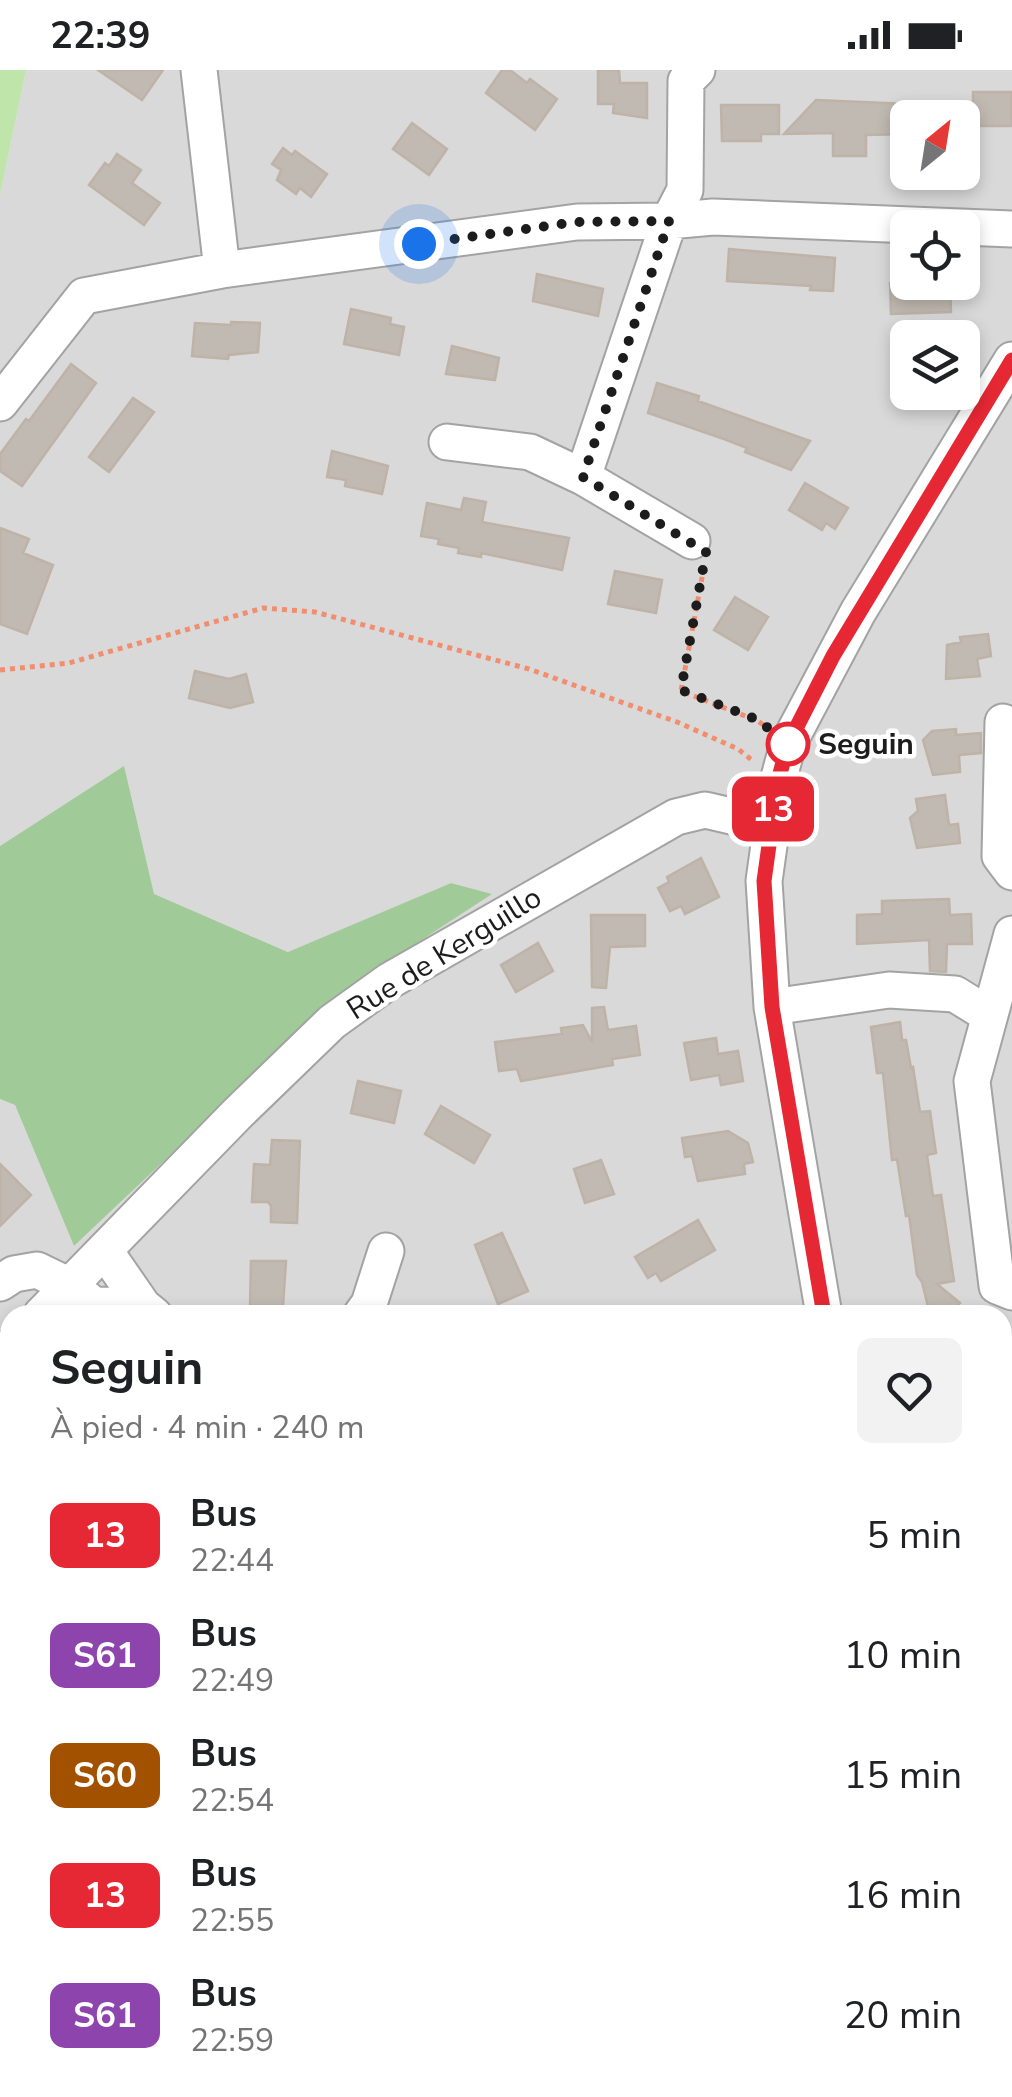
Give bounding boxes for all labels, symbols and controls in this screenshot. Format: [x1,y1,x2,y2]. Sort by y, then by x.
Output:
text: 22:39 [50,10,151,61]
north arrow [890,100,980,190]
map controls [890,100,980,410]
button: locate [890,210,980,300]
your location [394,219,444,269]
button: layers [890,320,980,410]
marker: Seguin [767,723,809,765]
place label: Seguin [818,724,914,765]
line badge: 13 [728,776,818,842]
text: 13 [752,786,794,833]
street label: Rue de Kerguillo [339,877,549,1030]
text: Seguin [50,1335,203,1401]
button: heart [857,1338,962,1443]
text: À pied · 4 min · 240 m [50,1406,364,1449]
text: Bus [190,1488,257,1539]
text: 5 min [867,1510,962,1561]
text: 13 [84,1512,126,1559]
text: 22:44 [190,1539,274,1582]
text: Bus [190,1608,257,1659]
text: 10 min [844,1630,962,1681]
text: S61 [73,1632,137,1679]
text: 22:49 [190,1659,274,1702]
text: Bus [190,1728,257,1779]
text: 15 min [844,1750,962,1801]
text: S60 [73,1752,137,1799]
text: 22:54 [190,1779,274,1822]
text: Bus [190,1848,257,1899]
text: 16 min [844,1870,962,1921]
text: 13 [84,1872,126,1919]
text: 22:55 [190,1899,274,1942]
text: Bus [190,1968,257,2019]
text: 20 min [844,1990,962,2041]
text: S61 [73,1992,137,2039]
text: 22:59 [190,2019,274,2062]

